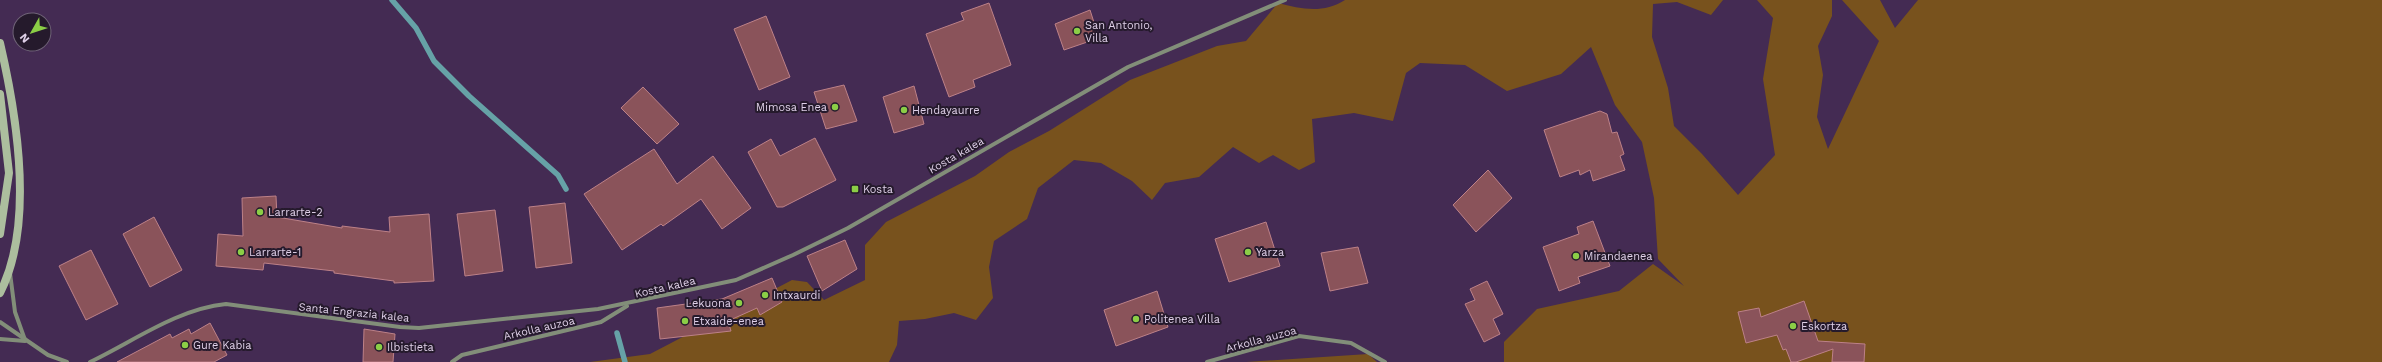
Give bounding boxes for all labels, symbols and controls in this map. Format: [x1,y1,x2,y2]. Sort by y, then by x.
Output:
north arrow [12,12,52,52]
place label: San Antonio, Villa [1085,19,1153,45]
marker: San Antonio, Villa [1072,26,1082,36]
text: N [17,31,32,45]
place label: Mimosa Enea [756,101,827,114]
marker: Mimosa Enea [830,102,840,112]
place label: Hendayaurre [912,104,980,117]
marker: Hendayaurre [899,105,909,115]
street label: Kosta kalea [926,134,986,177]
place label: Kosta [863,183,893,196]
marker: Kosta [850,184,860,194]
place label: Larrarte-2 [268,206,323,219]
marker: Larrarte-2 [255,207,265,217]
place label: Larrarte-1 [249,246,301,259]
place label: Yarza [1256,246,1284,259]
marker: Larrarte-1 [236,247,246,257]
marker: Yarza [1243,247,1253,257]
place label: Mirandaenea [1584,250,1653,263]
marker: Mirandaenea [1571,251,1581,261]
street label: Kosta kalea [634,274,697,301]
place label: Intxaurdi [773,289,821,302]
marker: Intxaurdi [760,290,770,300]
place label: Lekuona [686,297,731,310]
marker: Lekuona [734,298,744,308]
street label: Santa Engrazia kalea [298,300,410,325]
place label: Politenea Villa [1144,313,1220,326]
street label: Arkolla auzoa [502,314,576,343]
marker: Politenea Villa [1131,314,1141,324]
place label: Etxaide-enea [693,315,764,328]
marker: Etxaide-enea [680,316,690,326]
place label: Eskortza [1801,320,1847,333]
marker: Eskortza [1788,321,1798,331]
street label: Arkolla auzoa [1224,324,1298,355]
place label: Gure Kabia [193,339,252,352]
marker: Gure Kabia [180,340,190,350]
place label: Ilbistieta [387,341,434,354]
marker: Ilbistieta [374,342,384,352]

